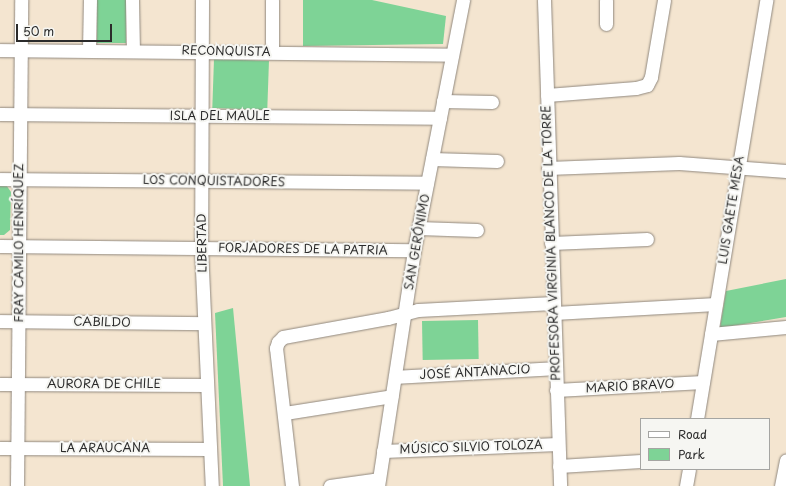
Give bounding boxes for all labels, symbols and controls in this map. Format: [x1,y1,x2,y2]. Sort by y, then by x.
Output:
scale bar [18,16,114,42]
text: 50 m [23,22,54,40]
street label: RECONQUISTA [181,43,271,59]
street label: PROFESORA VIRGINIA BLANCO DE LA TORRE [539,105,563,381]
street label: ISLA DEL MAULE [169,109,271,123]
street label: LUIS GAETE MESA [715,154,747,266]
street label: FRAY CAMILO HENRÍQUEZ [12,162,26,324]
street label: LOS CONQUISTADORES [142,173,286,189]
street label: SAN GERÓNIMO [401,193,433,291]
street label: LIBERTAD [194,213,210,273]
street label: FORJADORES DE LA PATRIA [217,240,389,258]
street label: CABILDO [73,314,131,330]
street label: JOSÉ ANTANACIO [419,362,531,382]
street label: MARIO BRAVO [585,376,675,396]
street label: AURORA DE CHILE [46,377,162,391]
legend [640,418,770,470]
text: Road [678,425,707,443]
street label: MÚSICO SILVIO TOLOZA [399,437,543,457]
street label: LA ARAUCANA [59,441,151,455]
text: Park [678,445,705,463]

